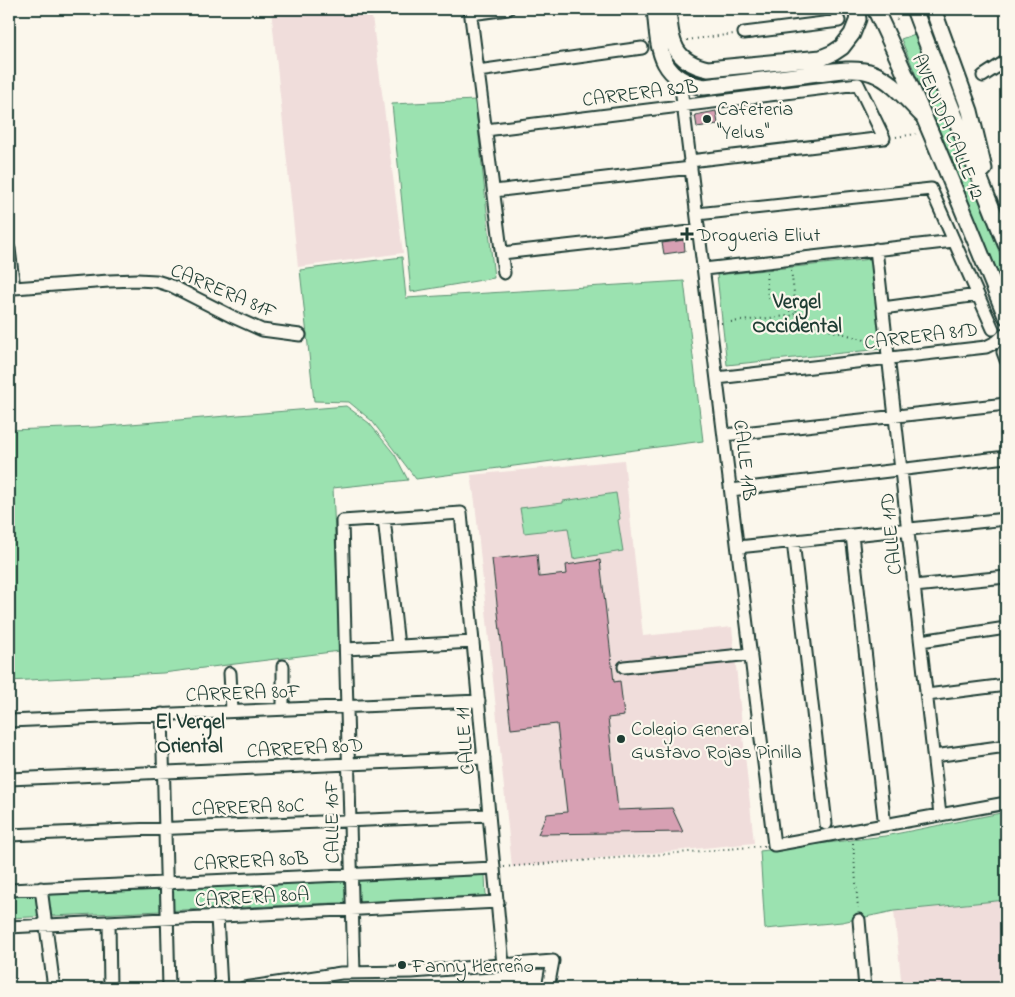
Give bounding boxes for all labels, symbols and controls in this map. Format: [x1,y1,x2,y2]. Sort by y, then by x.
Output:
street label: AVENIDA CALLE 12 [903,50,990,204]
street label: CARRERA 82B [581,73,700,116]
place label: Cafeteria "Yelus" [717,96,793,148]
marker: Cafeteria "Yelus" [701,113,713,125]
place label: Drogueria Eliut [696,222,821,252]
marker: Drogueria Eliut [681,228,693,240]
street label: CARRERA 81F [165,257,281,328]
district label: Vergel Occidental [752,288,842,342]
street label: CARRERA 81D [863,316,980,359]
street label: CALLE 11B [724,418,763,502]
street label: CALLE 11D [874,491,911,576]
street label: CARRERA 80F [185,678,301,711]
street label: CALLE 11 [449,706,484,776]
district label: El Vergel Oriental [155,708,225,762]
place label: Colegio General Gustavo Rojas Pinilla [631,716,802,768]
street label: CARRERA 80D [246,732,364,767]
marker: Colegio General Gustavo Rojas Pinilla [615,733,627,745]
street label: CALLE 10F [318,780,349,864]
street label: CARRERA 80C [191,792,305,825]
street label: CARRERA 80B [193,845,310,880]
street label: CARRERA 80A [194,881,310,916]
place label: Fanny Herreño [411,953,534,982]
marker: Fanny Herreño [396,959,408,971]

